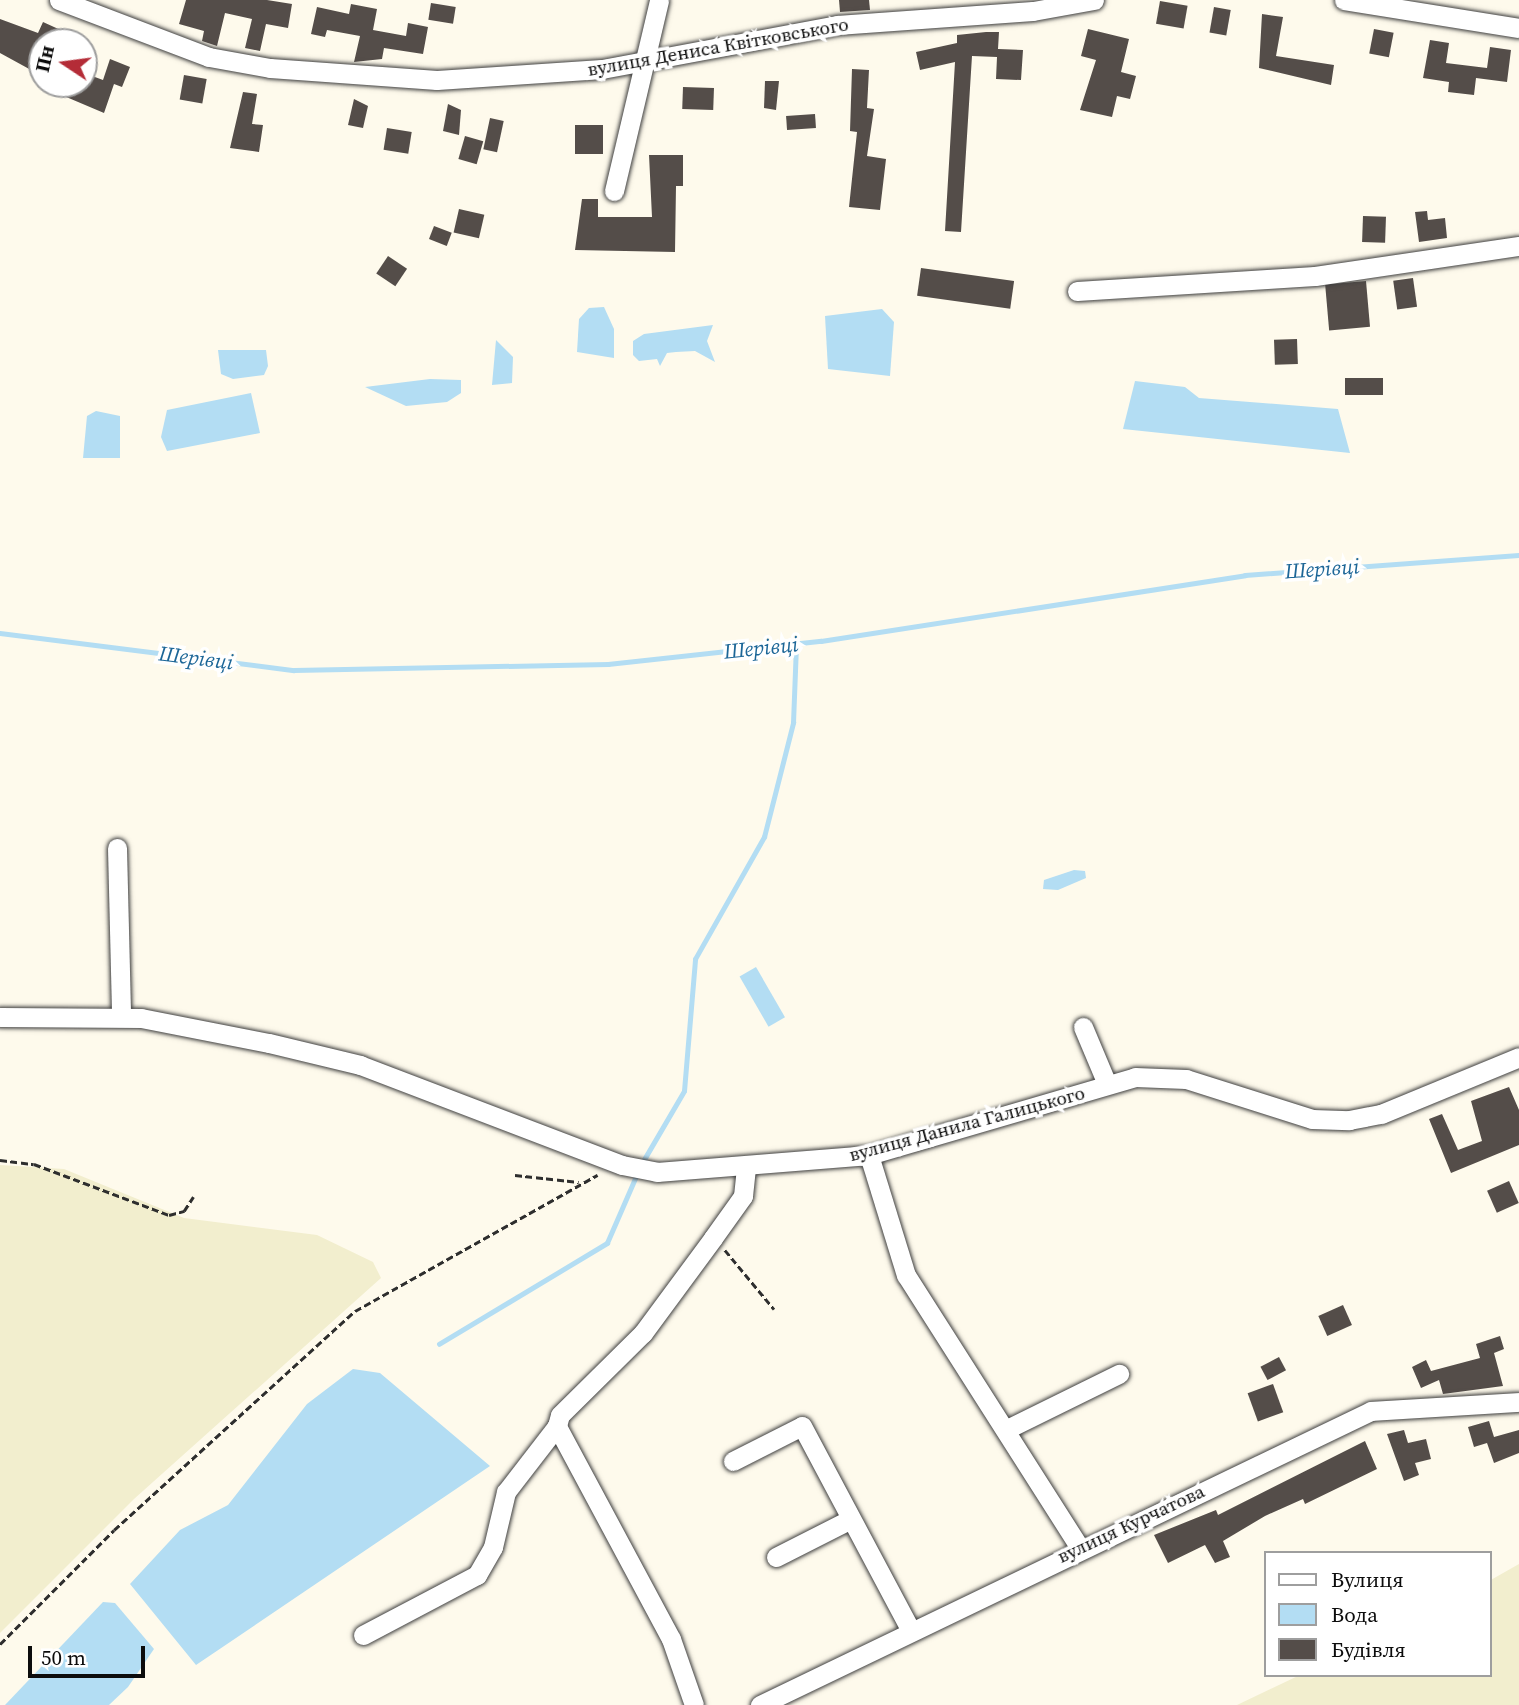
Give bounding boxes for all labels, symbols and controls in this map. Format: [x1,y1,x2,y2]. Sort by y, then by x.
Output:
street label: вулиця Дениса Квітковського [586,13,850,81]
north arrow [28,28,98,98]
text: Пн [29,43,60,75]
water label: Шерівці [1284,554,1360,584]
water label: Шерівці [722,632,800,664]
water label: Шерівці [157,641,235,675]
street label: вулиця Данила Галицького [847,1082,1087,1166]
street label: вулиця Курчатова [1054,1480,1208,1568]
legend [1264,1551,1491,1677]
text: Вулиця [1331,1565,1404,1594]
text: Вода [1331,1600,1378,1629]
scale bar [32,1632,149,1676]
text: Будівля [1331,1635,1406,1664]
text: 50 m [41,1643,86,1672]

